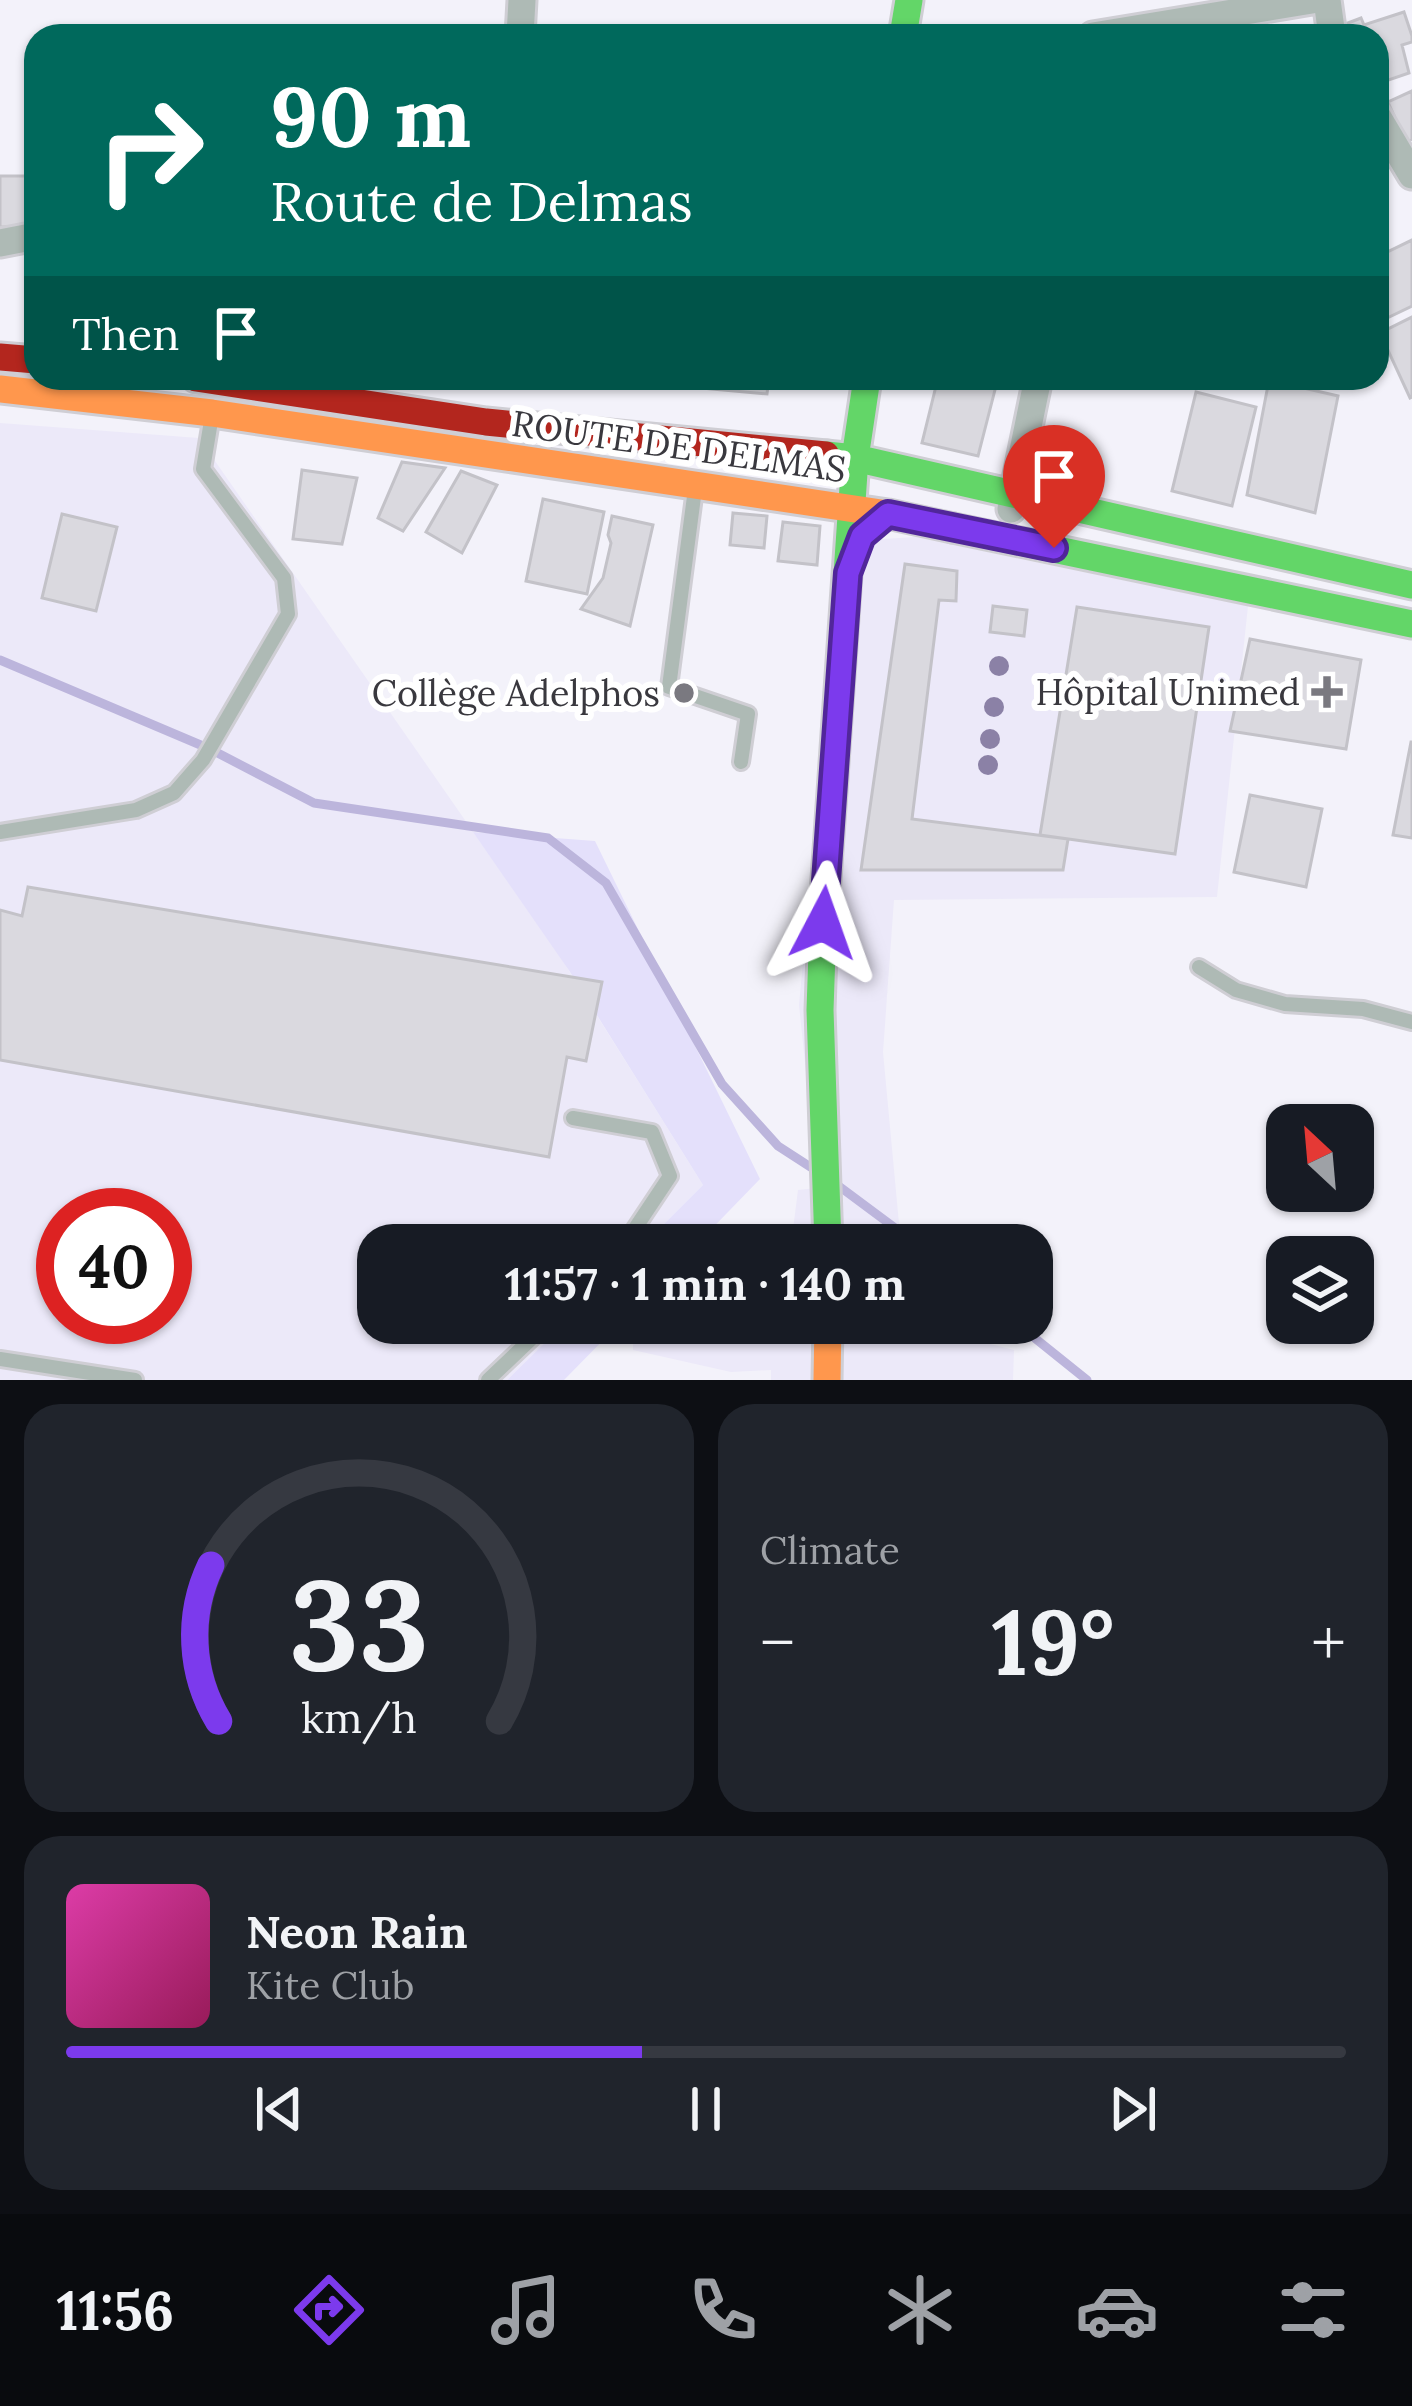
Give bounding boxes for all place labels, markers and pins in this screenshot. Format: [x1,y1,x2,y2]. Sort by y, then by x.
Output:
pin [1003,425,1105,548]
place label: Hôpital Unimed [1036,669,1300,715]
place label: Collège Adelphos [372,670,660,716]
marker: Hôpital Unimed [1311,676,1343,708]
marker: Collège Adelphos [671,680,697,706]

